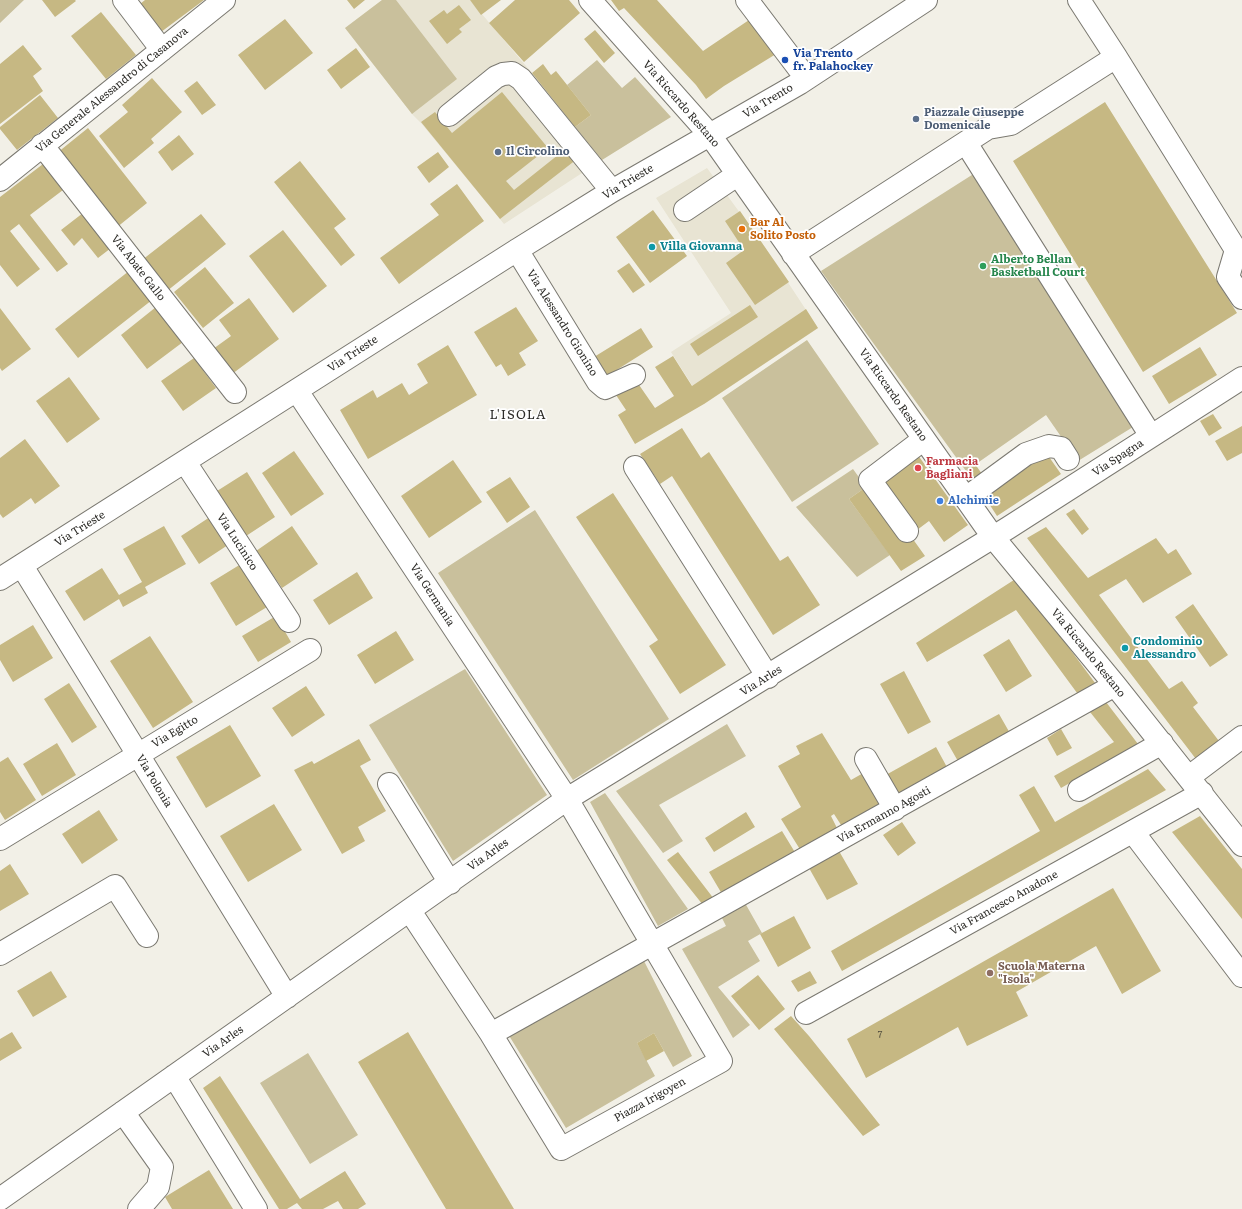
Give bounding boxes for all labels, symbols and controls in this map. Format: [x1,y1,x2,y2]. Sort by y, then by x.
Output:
street label: Via Generale Alessandro di Casanova [33,24,191,156]
place label: Via Trento fr. Palahockey [793,47,873,73]
marker: Via Trento fr. Palahockey [780,55,790,65]
street label: Via Riccardo Restano [640,58,722,150]
street label: Via Trento [741,81,795,121]
place label: Piazzale Giuseppe Domenicale [924,106,1024,132]
marker: Piazzale Giuseppe Domenicale [911,114,921,124]
place label: Il Circolino [506,145,570,159]
marker: Il Circolino [493,147,503,157]
street label: Via Trieste [600,162,656,202]
place label: Bar Al Solito Posto [750,216,816,242]
marker: Bar Al Solito Posto [737,224,747,234]
street label: Via Abate Gallo [108,232,168,304]
place label: Villa Giovanna [660,240,742,254]
marker: Villa Giovanna [647,242,657,252]
place label: Alberto Bellan Basketball Court [991,253,1085,279]
marker: Alberto Bellan Basketball Court [978,261,988,271]
street label: Via Alessandro Gionino [524,267,600,379]
street label: Via Trieste [326,333,380,375]
street label: Via Riccardo Restano [856,346,930,444]
district label: L'ISOLA [489,407,547,423]
street label: Via Spagna [1090,437,1146,479]
place label: Farmacia Bagliani [926,455,978,481]
marker: Farmacia Bagliani [913,463,923,473]
place label: Alchimie [948,494,999,508]
marker: Alchimie [935,496,945,506]
street label: Via Trieste [52,508,108,550]
street label: Via Lucinico [214,511,260,573]
street label: Via Germania [407,561,457,629]
street label: Via Riccardo Restano [1048,606,1128,700]
place label: Condominio Alessandro [1133,635,1202,661]
marker: Condominio Alessandro [1120,643,1130,653]
street label: Via Arles [738,663,784,699]
street label: Via Egitto [150,713,200,751]
street label: Via Polonia [133,752,175,810]
street label: Via Ermanno Agosti [835,784,933,846]
street label: Via Arles [465,836,511,874]
street label: Via Francesco Anadone [948,868,1060,938]
place label: Scuola Materna "Isola" [998,960,1085,986]
marker: Scuola Materna "Isola" [985,968,995,978]
street label: Via Arles [200,1023,246,1061]
house number: 7 [878,1030,882,1040]
street label: Piazza Irigoyen [612,1075,688,1125]

